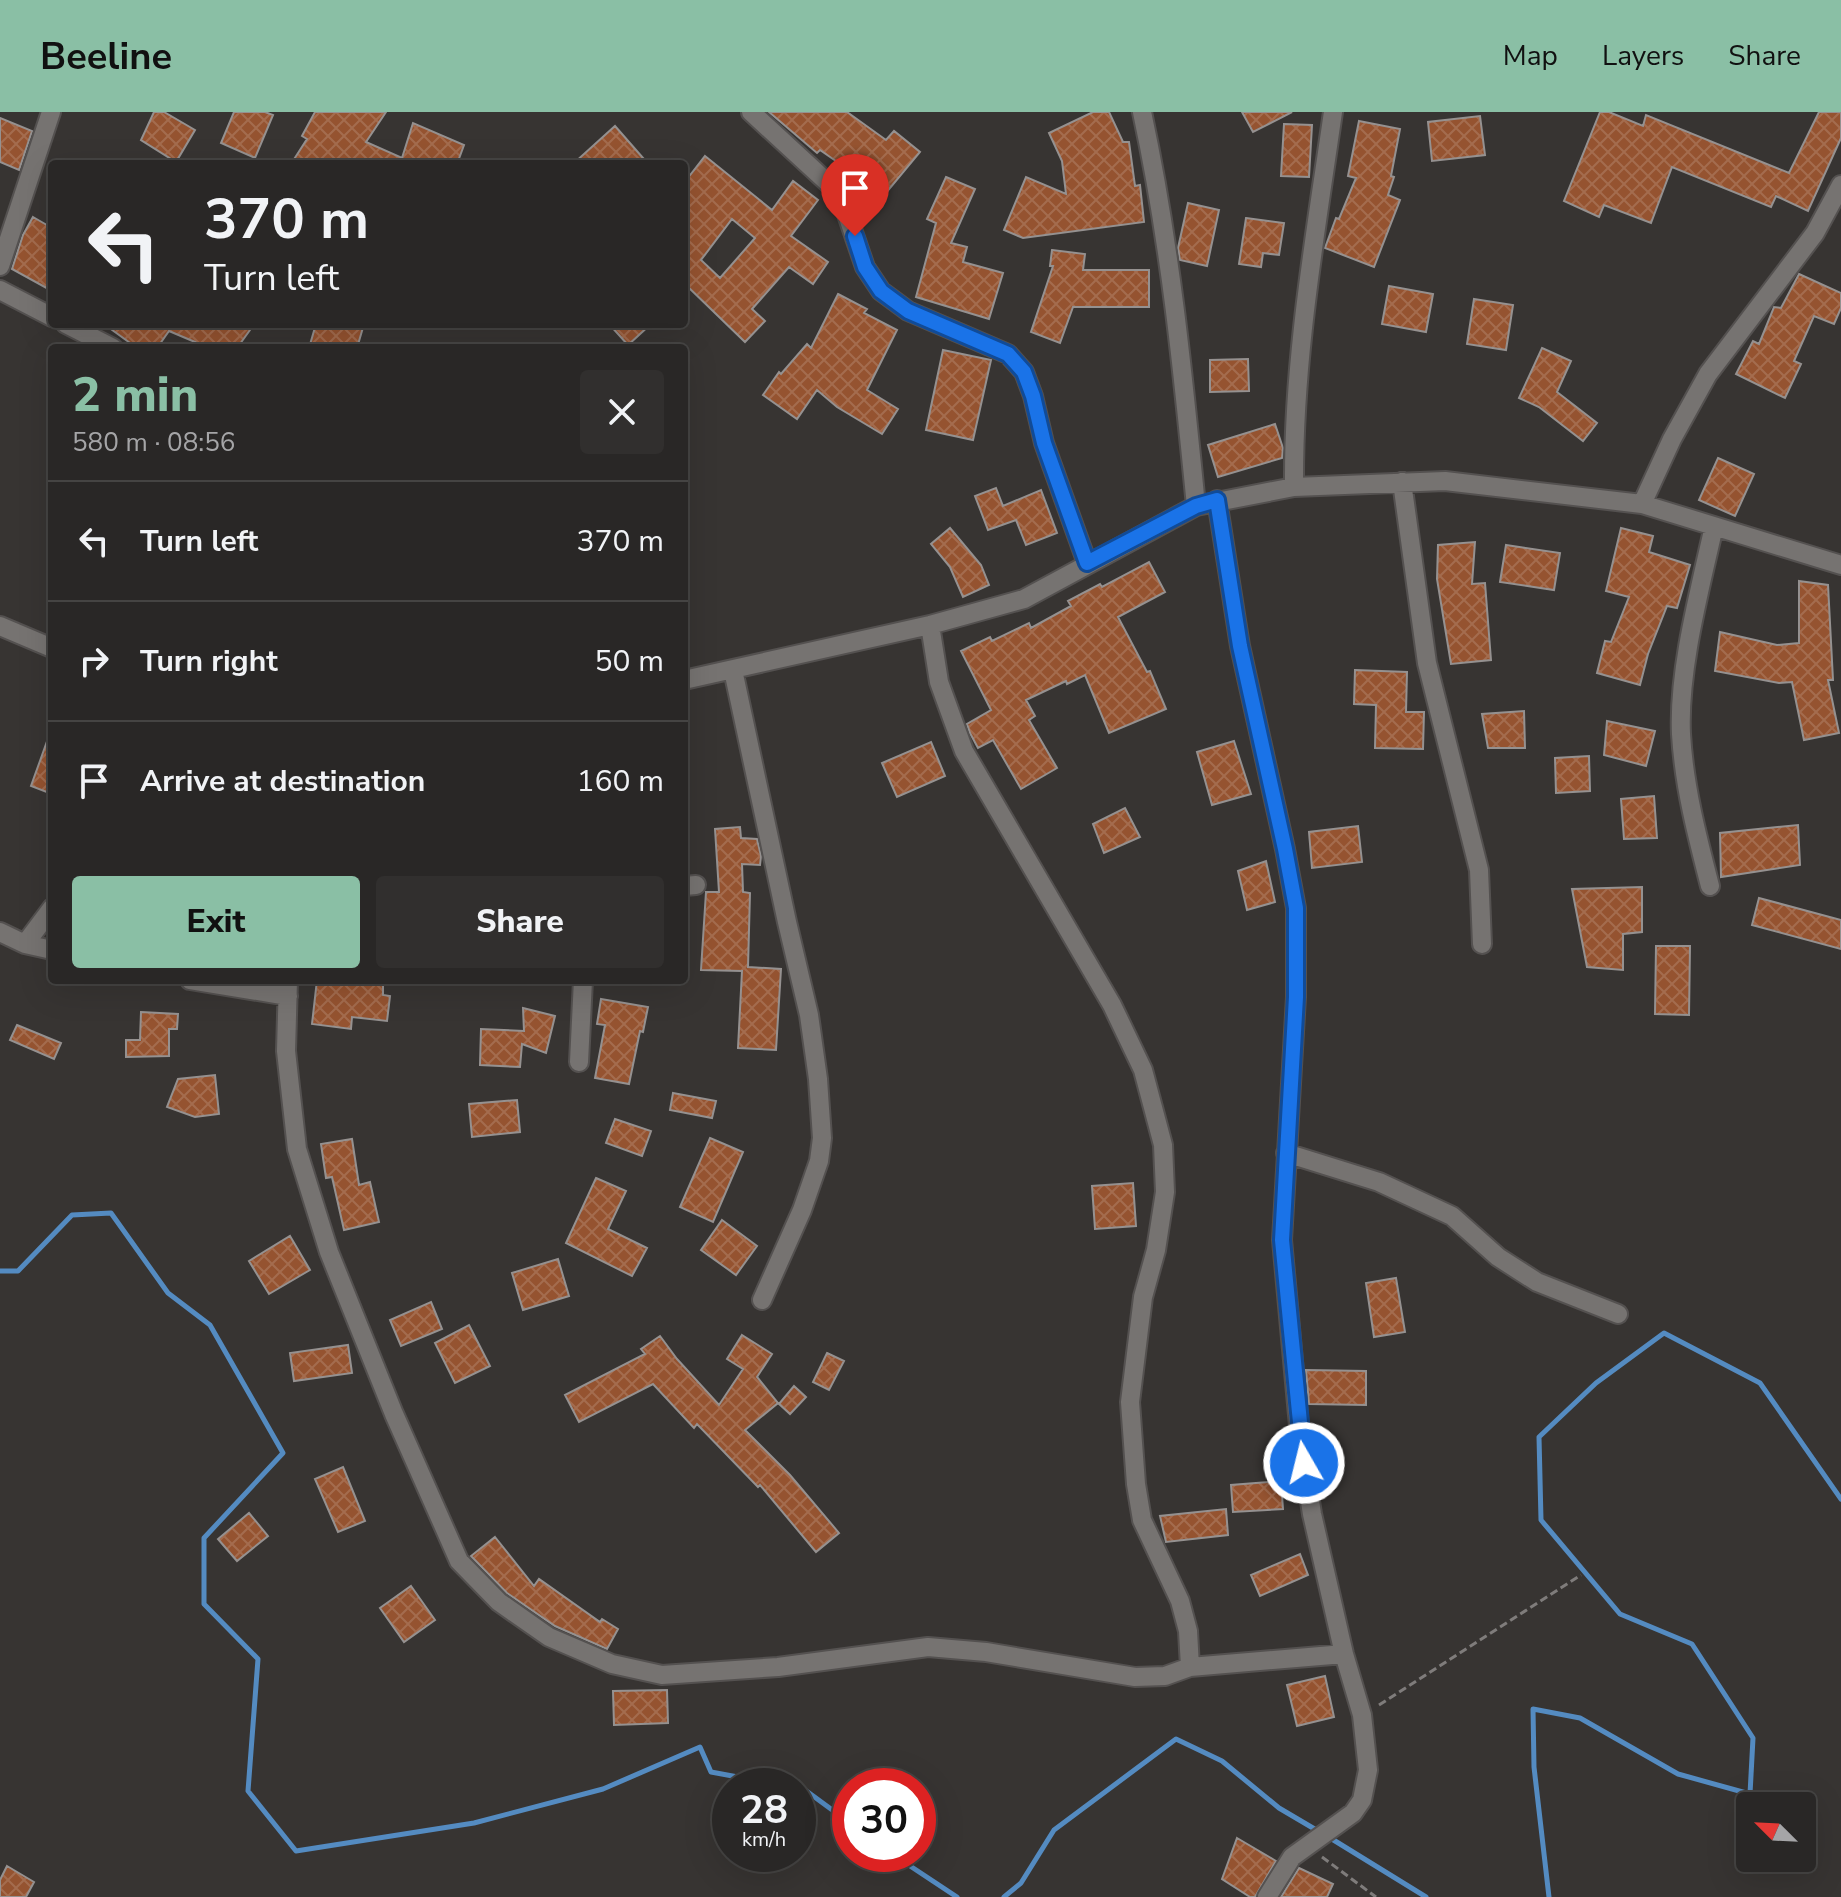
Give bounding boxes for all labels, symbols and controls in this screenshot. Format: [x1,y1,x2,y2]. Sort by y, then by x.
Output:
text: Beeline [40,31,172,82]
text: Map [1503,37,1558,75]
text: Layers [1602,37,1684,75]
text: Share [1728,37,1801,75]
pin [821,154,889,236]
icon: arrive [833,166,877,210]
text: 370 m [204,181,369,258]
icon: left [72,192,176,296]
text: Turn left [204,254,339,303]
text: 2 min [72,362,198,428]
button: close [580,370,664,454]
text: 580 m · 08:56 [72,425,235,460]
icon: left [72,519,116,563]
text: Turn left [140,521,258,562]
text: 370 m [577,521,664,562]
icon: right [72,639,116,683]
text: Turn right [140,641,278,682]
text: 50 m [595,641,664,682]
icon: arrive [72,759,116,803]
text: Arrive at destination [140,761,425,802]
text: 160 m [577,761,664,802]
button: Exit [72,876,360,968]
button: Share [376,876,664,968]
position arrow [1262,1421,1346,1505]
speed limit sign: 30 [832,1768,936,1872]
text: 28 [740,1783,788,1837]
north arrow [1736,1792,1816,1872]
map controls [1736,1792,1816,1872]
text: km/h [742,1826,786,1853]

